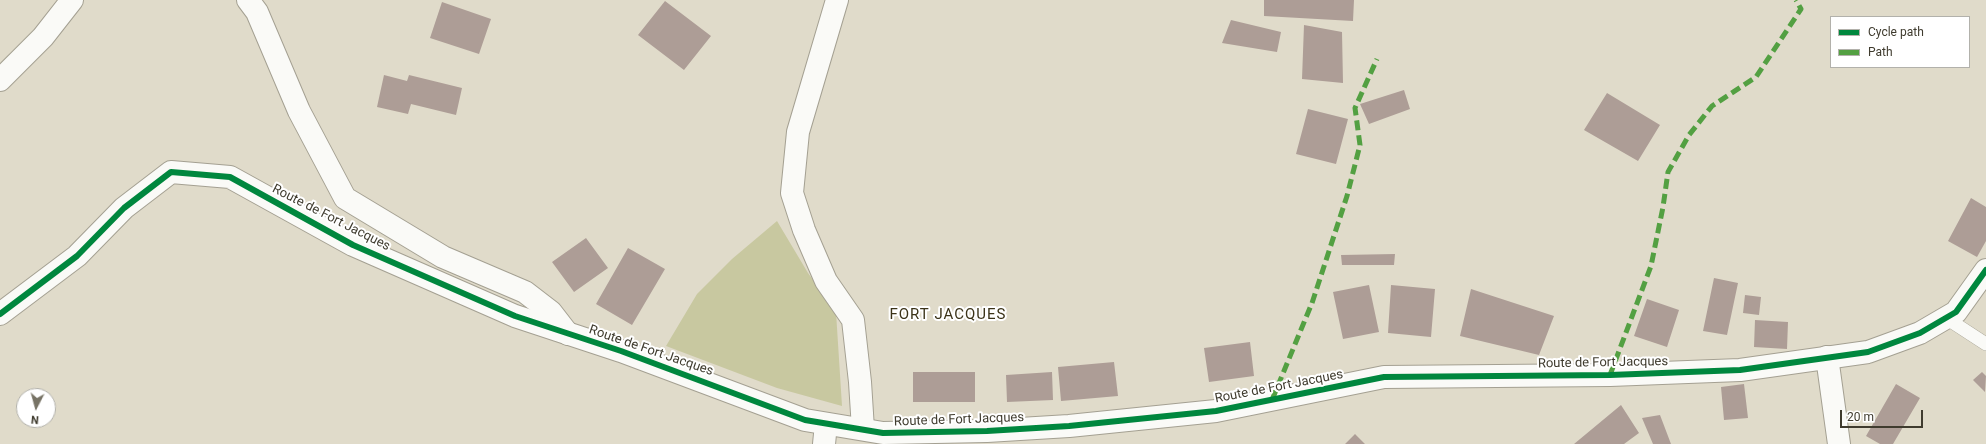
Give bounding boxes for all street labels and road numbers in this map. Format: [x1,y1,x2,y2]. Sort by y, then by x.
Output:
street label: Route de Fort Jacques [269,181,393,255]
street label: Route de Fort Jacques [587,322,715,380]
street label: Route de Fort Jacques [1538,354,1668,372]
street label: Route de Fort Jacques [1214,367,1344,407]
street label: Route de Fort Jacques [894,410,1024,430]

